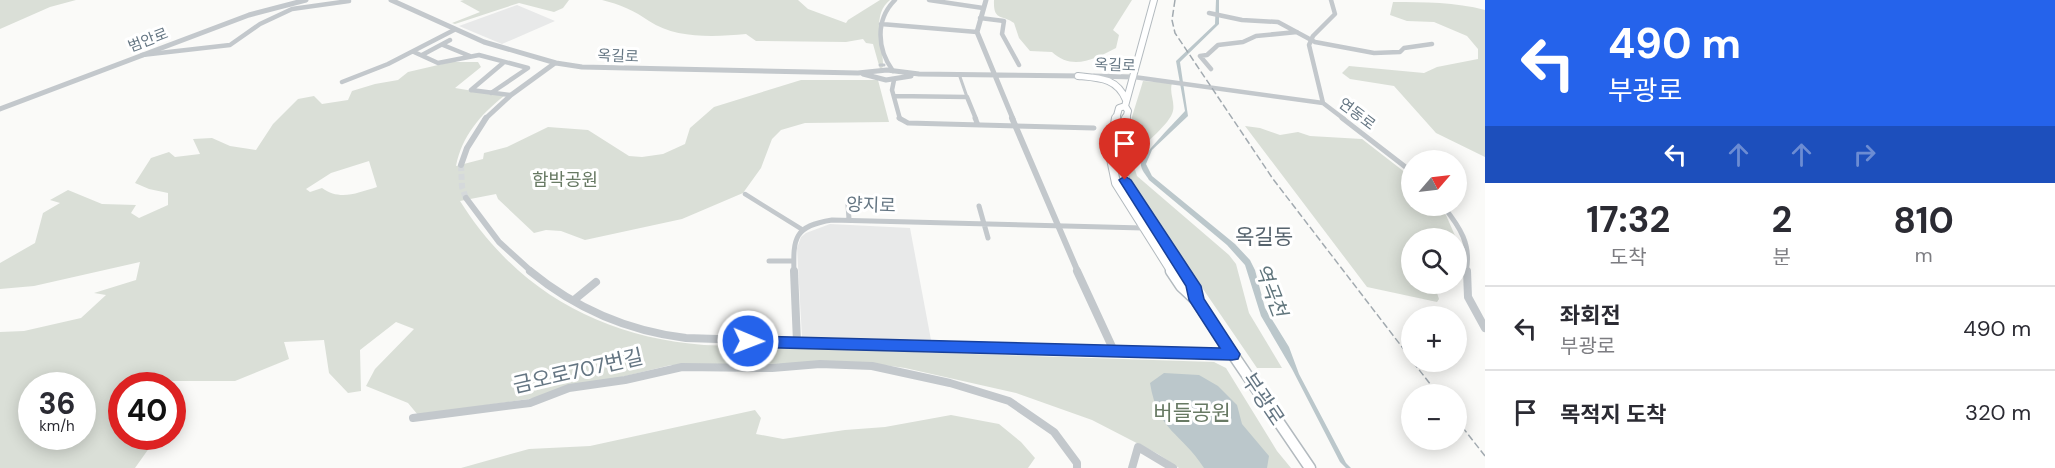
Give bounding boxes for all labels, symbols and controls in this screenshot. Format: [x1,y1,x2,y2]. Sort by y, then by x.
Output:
text: 490 m [1608,16,1741,71]
street label: 범안로 [125,23,171,57]
icon: left [1509,24,1587,102]
street label: 옥길로 [597,45,639,67]
street label: 옥길로 [1094,54,1136,76]
text: 부광로 [1608,73,1683,108]
street label: 연동로 [1334,94,1380,134]
pin [1099,118,1150,180]
icon: arrive [1108,127,1141,160]
icon: left [1659,138,1692,171]
icon: ahead [1722,138,1755,171]
icon: ahead [1785,138,1818,171]
icon: right [1848,138,1881,171]
north arrow [1401,150,1467,216]
map controls [1401,150,1467,450]
park label: 함박공원 [532,168,598,192]
street label: 양지로 [846,192,896,218]
text: 17:32 [1586,196,1670,243]
text: 2 [1771,196,1792,243]
text: 810 [1893,197,1954,244]
district label: 옥길동 [1235,223,1293,251]
button: search [1401,228,1467,294]
text: m [1915,242,1932,268]
text: 도착 [1610,244,1647,270]
text: 분 [1773,244,1791,270]
water label: 역곡천 [1249,260,1294,323]
text: 좌회전 [1560,301,1621,330]
button: + [1401,306,1467,372]
position arrow [716,309,780,373]
icon: left [1509,312,1542,345]
text: 490 m [1963,314,2031,343]
text: 부광로 [1560,333,1615,359]
street label: 금오로707번길 [510,342,646,400]
street label: 부광로 [1235,367,1291,431]
speed limit sign: 40 [108,372,186,450]
text: 36 [38,384,76,423]
button: − [1401,384,1467,450]
icon: arrive [1509,396,1542,429]
text: 320 m [1965,398,2031,427]
park label: 버들공원 [1153,399,1231,427]
text: 목적지 도착 [1560,400,1666,429]
text: km/h [39,416,75,436]

